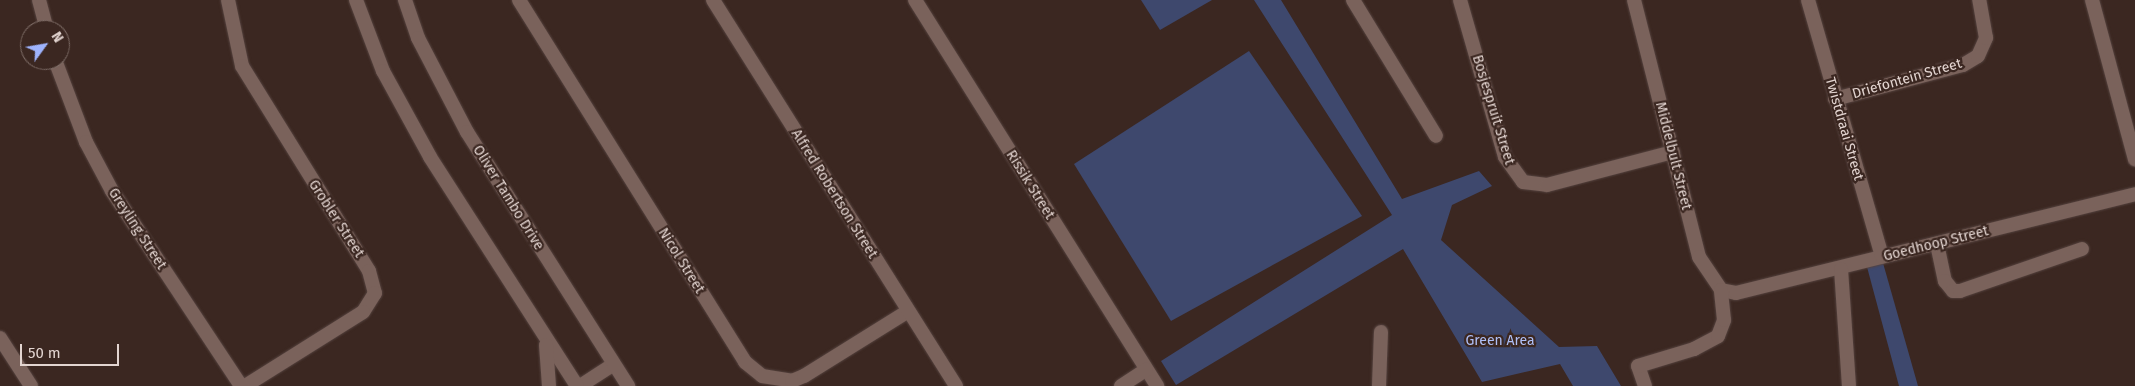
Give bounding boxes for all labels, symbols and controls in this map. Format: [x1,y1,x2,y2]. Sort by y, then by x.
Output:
north arrow [20,20,70,70]
text: N [48,29,67,46]
street label: Bosjespruit Street [1468,53,1518,167]
street label: Driefontein Street [1850,55,1964,103]
street label: Twistdraai Street [1821,76,1867,182]
street label: Middelbult Street [1651,100,1695,212]
street label: Alfred Robertson Street [787,126,881,262]
street label: Oliver Tambo Drive [469,142,547,254]
street label: Rissik Street [1002,147,1058,223]
street label: Grobler Street [305,177,367,261]
street label: Greyling Street [104,185,170,273]
street label: Goedhoop Street [1882,223,1990,265]
street label: Nicol Street [654,225,708,297]
park label: Green Area [1465,333,1535,349]
scale bar [22,334,121,366]
text: 50 m [28,344,61,362]

